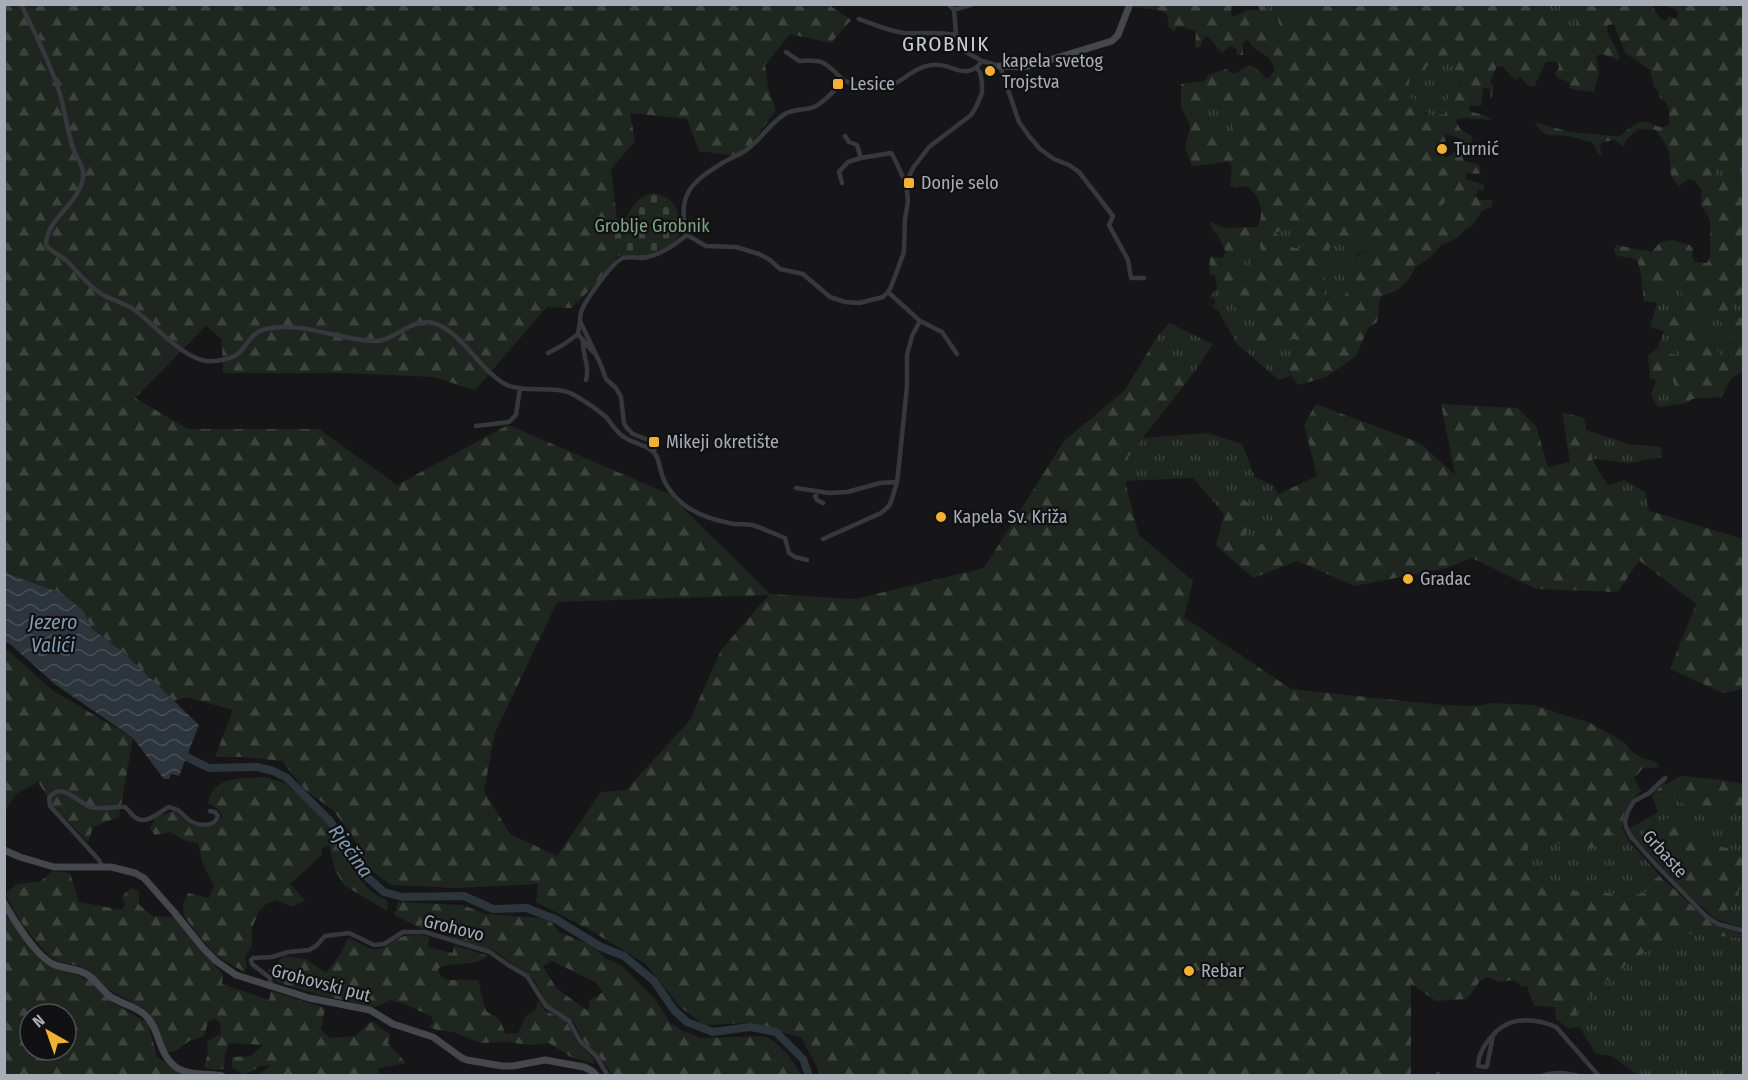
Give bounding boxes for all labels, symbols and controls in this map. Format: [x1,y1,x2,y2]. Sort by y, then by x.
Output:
district label: GROBNIK [902,31,990,57]
place label: kapela svetog Trojstva [1002,50,1103,93]
marker: kapela svetog Trojstva [983,64,997,78]
place label: Lesice [850,73,895,95]
marker: Lesice [831,77,845,91]
place label: Turnić [1454,138,1499,160]
marker: Turnić [1435,142,1449,156]
place label: Donje selo [921,172,999,194]
marker: Donje selo [902,176,916,190]
park label: Groblje Grobnik [594,215,710,237]
place label: Mikeji okretište [666,431,779,453]
marker: Mikeji okretište [647,435,661,449]
place label: Kapela Sv. Križa [953,506,1068,528]
marker: Kapela Sv. Križa [934,510,948,524]
place label: Gradac [1420,568,1471,590]
marker: Gradac [1401,572,1415,586]
water label: Jezero Valići [28,610,77,657]
water label: Rječina [324,820,378,882]
street label: Grbaste [1638,825,1692,883]
street label: Grohovo [421,910,487,946]
street label: Grohovski put [269,959,373,1007]
place label: Rebar [1201,960,1245,982]
marker: Rebar [1182,964,1196,978]
north arrow [18,1002,78,1062]
text: N [29,1011,48,1031]

